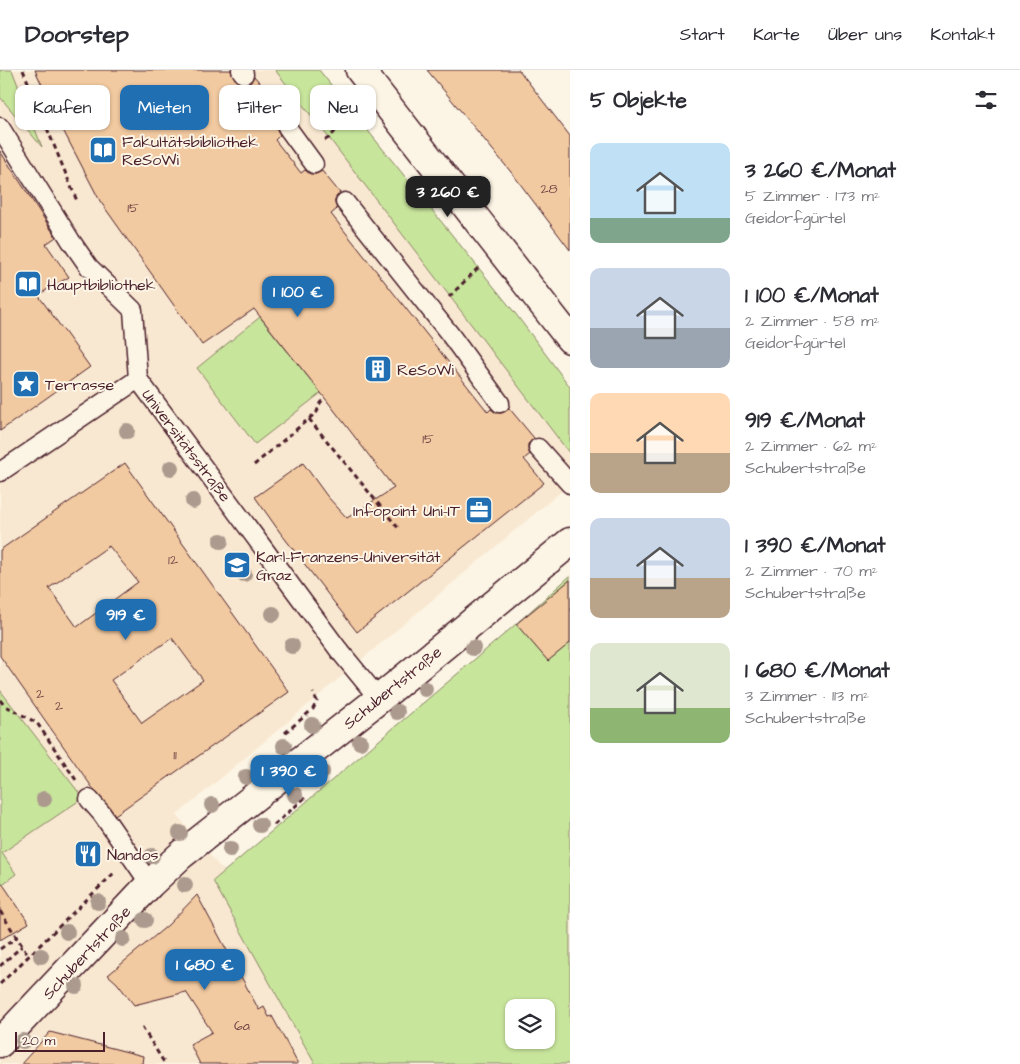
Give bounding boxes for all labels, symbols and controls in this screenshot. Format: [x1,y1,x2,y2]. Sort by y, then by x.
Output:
text: Doorstep [25,18,129,52]
text: Start [680,22,725,47]
text: Karte [753,22,800,47]
text: Über uns [828,22,902,47]
text: Kontakt [930,22,995,47]
chip: Kaufen [15,85,110,130]
chip: Mieten [120,85,209,130]
chip: Filter [219,85,300,130]
chip: Neu [310,85,376,130]
text: 5 Objekte [590,86,687,115]
icon: filters [972,86,1000,114]
place label: Fakultätsbibliothek ReSoWi [122,131,258,171]
library icon: Fakultätsbibliothek ReSoWi [88,135,118,165]
text: 3 260 €/Monat [745,156,896,185]
icon: home [630,163,690,223]
pin: 3 260 € [402,176,494,218]
house number: 28 [540,179,558,199]
text: 3 260 € [417,181,479,203]
text: 5 Zimmer · 173 m² [745,185,880,207]
house number: 15 [127,198,139,218]
text: Geidorfgürtel [745,207,846,229]
library icon: Hauptbibliothek [13,269,43,299]
place label: Hauptbibliothek [47,274,156,296]
pin: 1 100 € [252,276,344,318]
text: 1 100 € [273,281,323,303]
text: 1 100 €/Monat [745,281,879,310]
icon: home [630,288,690,348]
text: 2 Zimmer · 58 m² [745,310,880,332]
text: Geidorfgürtel [745,332,846,354]
building icon: ReSoWi [363,354,393,384]
place label: ReSoWi [397,359,454,381]
place icon: Terrasse [11,369,41,399]
place label: Terrasse [45,374,114,396]
street label: Universitätsstraße [136,385,236,507]
text: 919 €/Monat [745,406,865,435]
icon: home [630,413,690,473]
house number: 15 [422,429,434,449]
text: 2 Zimmer · 62 m² [745,435,877,457]
text: Schubertstraße [745,457,866,479]
office icon: Infopoint Uni-IT [464,495,494,525]
place label: Infopoint Uni-IT [353,500,460,522]
text: 1 390 €/Monat [745,531,886,560]
icon: home [630,538,690,598]
place label: Karl-Franzens-Universität Graz [256,546,441,586]
house number: 12 [168,550,178,570]
school or university icon: Karl-Franzens-Universität Graz [222,550,252,580]
text: 2 Zimmer · 70 m² [745,560,878,582]
text: Schubertstraße [745,582,866,604]
pin: 919 € [91,598,161,641]
text: 919 € [106,604,146,626]
street label: Schubertstraße [339,641,447,734]
text: 1 680 €/Monat [745,656,890,685]
icon: home [630,663,690,723]
house number: 2 [36,684,44,704]
text: 3 Zimmer · 113 m² [745,685,869,707]
house number: 2 [55,696,63,716]
text: Schubertstraße [745,707,866,729]
house number: 11 [173,745,177,765]
pin: 1 390 € [243,754,335,797]
text: 1 390 € [262,760,316,782]
restaurant icon: Nandos [73,839,103,869]
place label: Nandos [107,844,158,866]
street label: Schubertstraße [37,901,136,1004]
pin: 1 680 € [159,948,251,991]
text: 1 680 € [176,954,234,976]
map controls [505,999,555,1049]
button: layers [505,999,555,1049]
house number: 6a [234,1016,250,1036]
scale bar [15,1029,105,1052]
text: 20 m [22,1031,55,1051]

